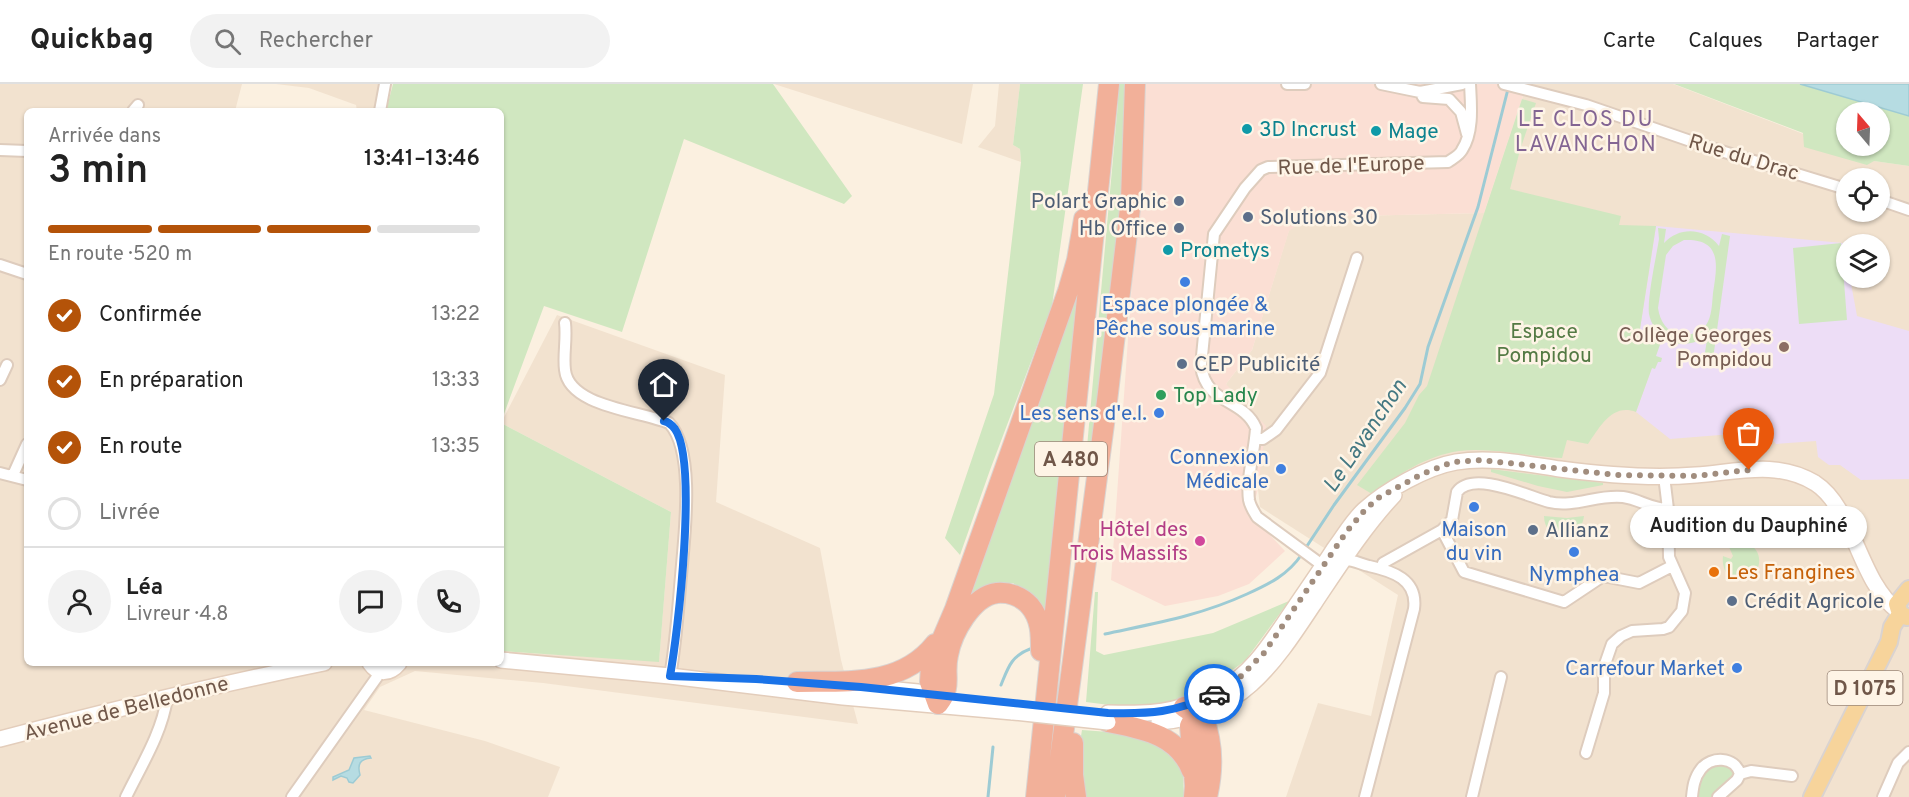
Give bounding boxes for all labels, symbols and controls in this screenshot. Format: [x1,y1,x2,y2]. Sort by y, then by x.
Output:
search box [190,14,610,68]
text: Quickbag [30,23,154,59]
icon: search [211,25,244,58]
text: Rechercher [259,28,373,55]
text: Carte [1603,28,1655,55]
text: Calques [1688,28,1763,55]
text: Partager [1796,28,1879,55]
north arrow [1836,102,1890,156]
map controls [1836,102,1890,288]
district label: LE CLOS DU LAVANCHON [1515,107,1657,159]
place label: 3D Incrust [1259,117,1357,144]
place label: Mage [1388,119,1439,146]
marker: 3D Incrust [1240,122,1254,136]
text: Arrivée dans [48,124,161,150]
marker: Mage [1369,124,1383,138]
street label: Rue du Drac [1685,129,1802,188]
text: 13:41–13:46 [364,146,480,173]
text: 3 min [48,148,148,197]
street label: Rue de l'Europe [1277,150,1425,183]
button: locate [1836,168,1890,222]
place label: Polart Graphic [1031,189,1167,216]
marker: Polart Graphic [1172,194,1186,208]
place label: Solutions 30 [1260,205,1378,232]
marker: Solutions 30 [1241,210,1255,224]
place label: Hb Office [1079,216,1167,243]
marker: Hb Office [1172,221,1186,235]
button: layers [1836,234,1890,288]
place label: Prometys [1180,238,1270,265]
text: En route · 520 m [48,242,192,268]
marker: Prometys [1161,243,1175,257]
marker: Espace plongée & Pêche sous-marine [1178,275,1192,289]
place label: Espace plongée & Pêche sous-marine [1095,292,1275,343]
icon: check [48,299,81,332]
text: Confirmée [99,302,202,329]
text: 13:22 [432,302,480,328]
park label: Espace Pompidou [1496,319,1592,370]
place label: Collège Georges Pompidou [1618,323,1772,374]
marker: Collège Georges Pompidou [1777,340,1791,354]
place label: CEP Publicité [1194,352,1320,379]
marker: CEP Publicité [1175,357,1189,371]
pin [638,359,689,421]
icon: check [48,365,81,398]
text: En préparation [99,368,244,395]
text: 13:33 [432,368,480,394]
icon: home [647,368,680,401]
water label: Le Lavanchon [1318,375,1414,498]
place label: Top Lady [1173,383,1258,410]
marker: Top Lady [1154,388,1168,402]
place label: Les sens d'e.l. [1019,401,1147,428]
marker: Les sens d'e.l. [1152,406,1166,420]
pin [1723,408,1774,470]
icon: bag [1732,417,1765,450]
icon: check [48,431,81,464]
text: En route [99,434,182,461]
text: 13:35 [432,434,480,460]
road number: A 480 [1035,442,1107,476]
place label: Connexion Médicale [1169,445,1269,496]
marker: Connexion Médicale [1274,462,1288,476]
text: Livrée [99,500,160,527]
marker: Maison du vin [1467,500,1481,514]
callout: Audition du Dauphiné [1630,506,1868,548]
text: Audition du Dauphiné [1649,514,1848,540]
place label: Hôtel des Trois Massifs [1069,517,1188,568]
place label: Maison du vin [1441,517,1507,568]
place label: Allianz [1545,518,1609,545]
marker: Allianz [1526,523,1540,537]
marker: Hôtel des Trois Massifs [1193,534,1207,548]
marker: Nymphea [1567,545,1581,559]
place label: Les Frangines [1726,560,1855,587]
place label: Nymphea [1529,562,1619,589]
marker: Les Frangines [1707,565,1721,579]
button: person [48,570,111,633]
button: chat [339,570,402,633]
button: phone [417,570,480,633]
text: Léa [126,575,163,602]
place label: Crédit Agricole [1744,589,1884,616]
marker: Crédit Agricole [1725,594,1739,608]
text: Livreur · 4.8 [126,602,228,628]
place label: Carrefour Market [1565,656,1725,683]
marker: Carrefour Market [1730,661,1744,675]
courier [1184,664,1244,724]
street label: Avenue de Belledonne [21,671,232,748]
road number: D 1075 [1828,671,1902,705]
icon: car [1198,678,1231,711]

